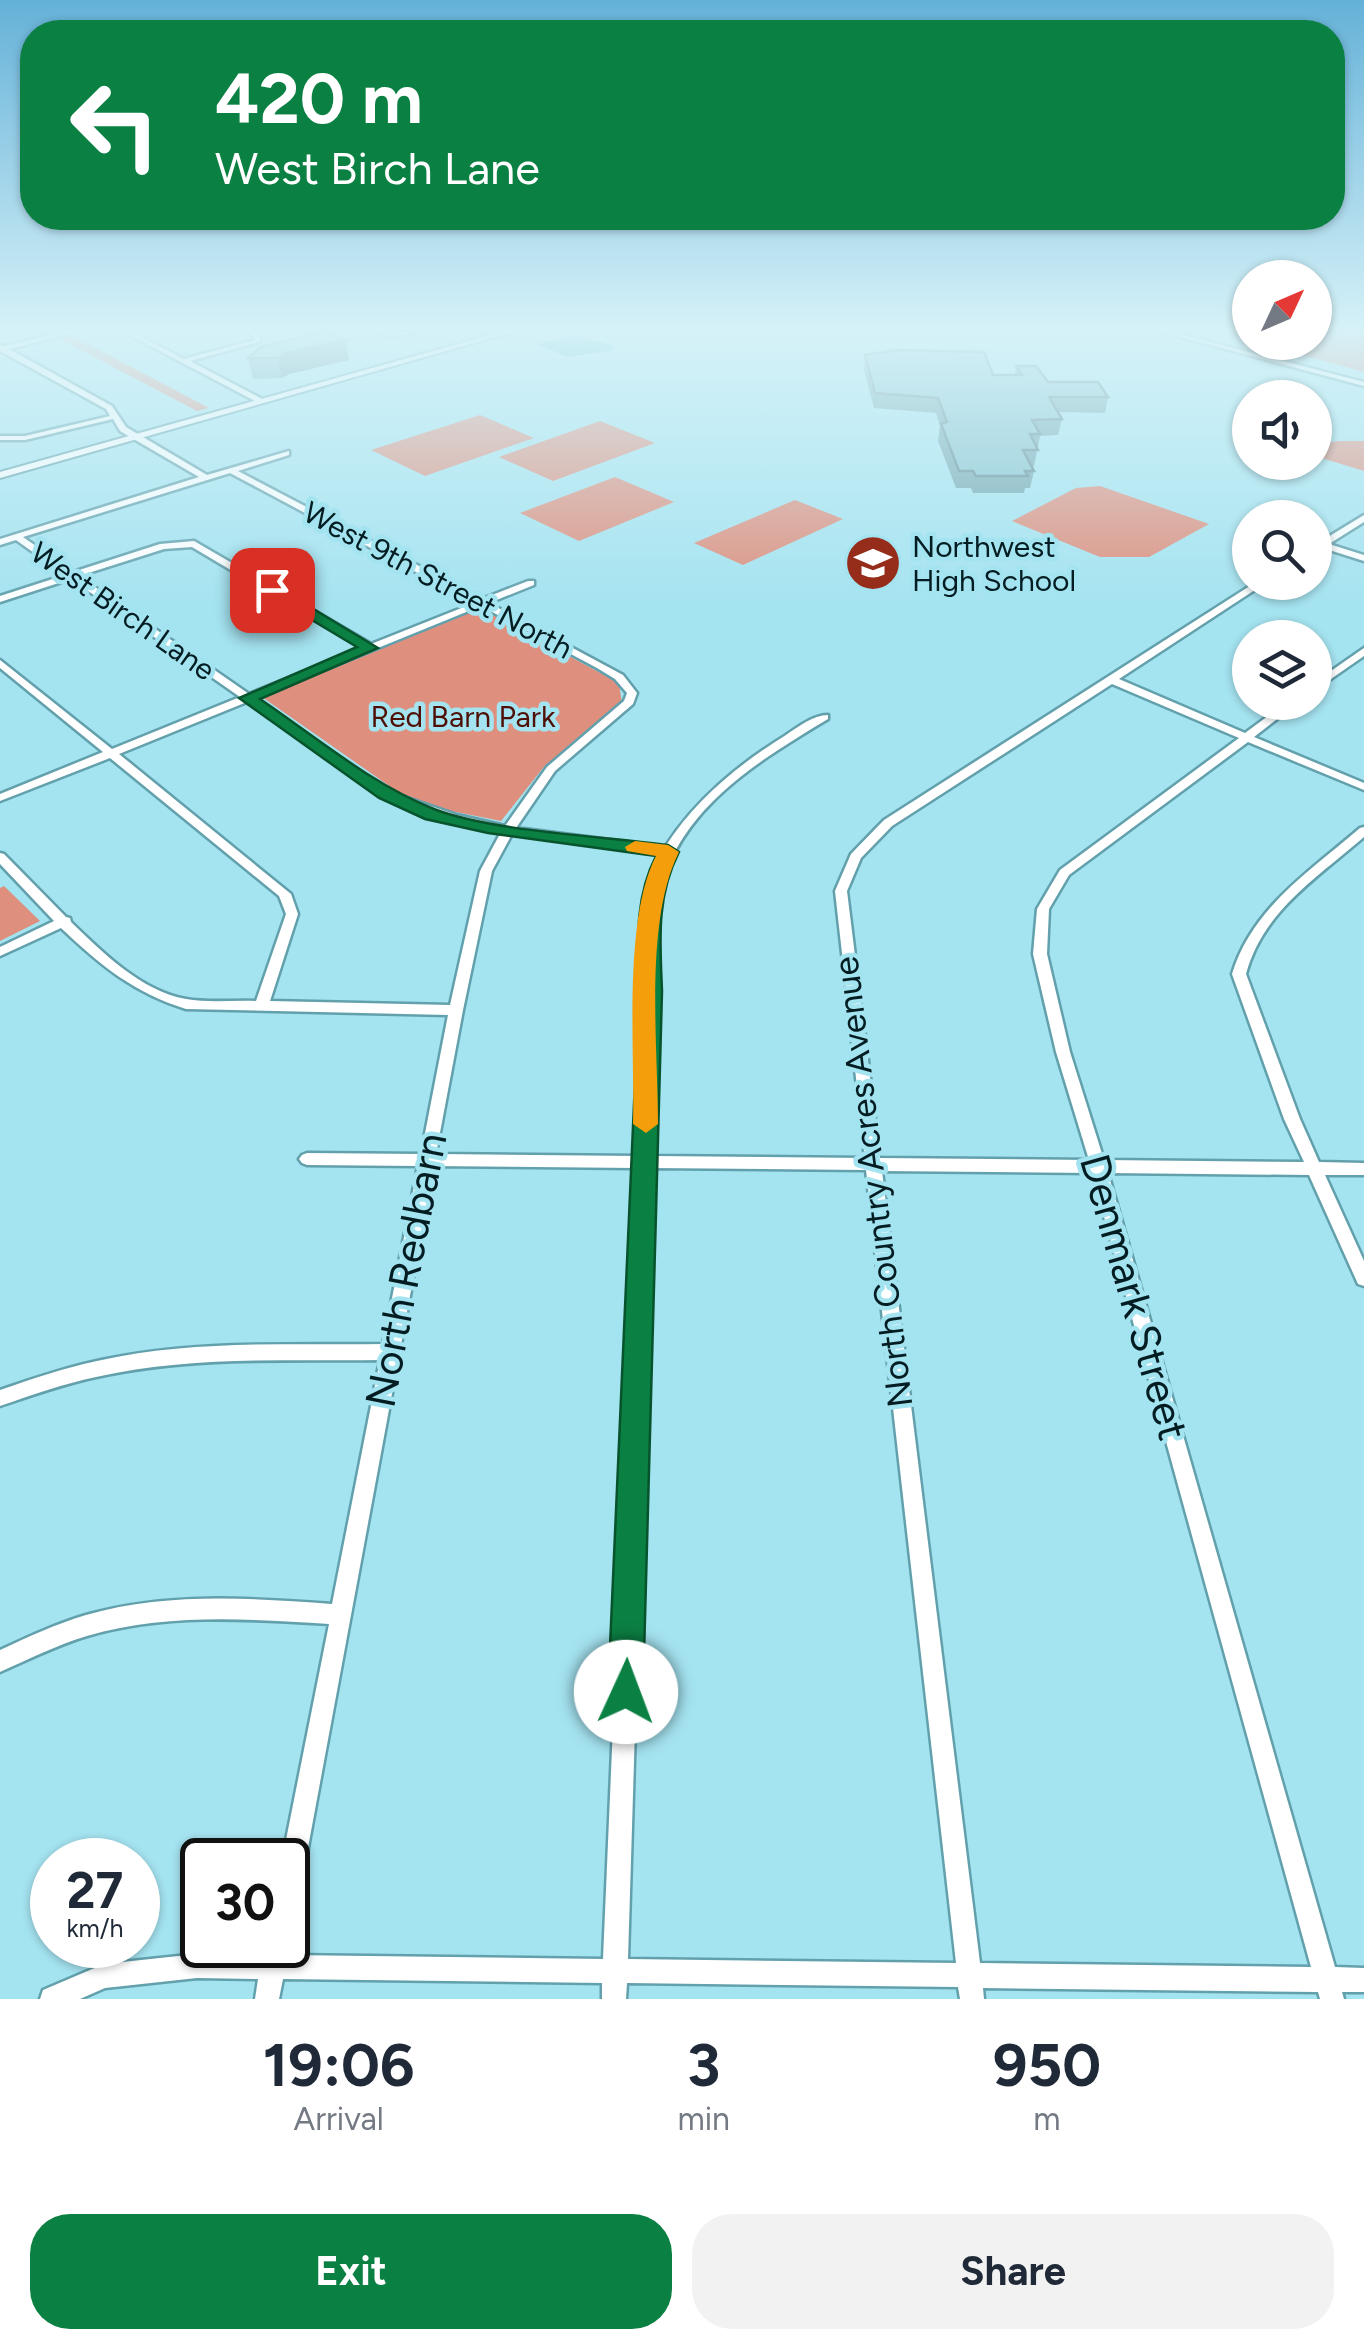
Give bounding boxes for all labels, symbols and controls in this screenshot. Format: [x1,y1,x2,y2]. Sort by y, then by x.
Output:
text: 420 m [215,56,423,141]
icon: left [50,60,180,190]
text: West Birch Lane [215,141,540,195]
north arrow [1232,260,1332,360]
map controls [1232,260,1332,720]
button: sound [1232,380,1332,480]
street label: West 9th Street North [297,493,579,667]
button: search [1232,500,1332,600]
place label: Northwest High School [912,528,1076,599]
school or university icon: Northwest High School [843,533,903,593]
street label: West Birch Lane [24,534,222,688]
pin [230,548,315,633]
icon: arrive [245,563,300,618]
button: layers [1232,620,1332,720]
park label: Red Barn Park [370,698,556,735]
street label: North Country Acres Avenue [824,954,922,1410]
street label: North Redbarn [354,1129,458,1411]
street label: Denmark Street [1069,1148,1199,1446]
position arrow [574,1640,678,1744]
speed limit sign: 30 [180,1838,310,1968]
text: 27 [67,1860,123,1921]
text: km/h [66,1913,124,1943]
text: 19:06 [263,2029,415,2101]
text: 3 [687,2029,720,2101]
text: 950 [993,2029,1101,2101]
text: Arrival [294,2100,384,2138]
text: min [677,2100,730,2138]
text: m [1033,2100,1061,2138]
button: Exit [30,2214,672,2329]
button: Share [692,2214,1334,2329]

